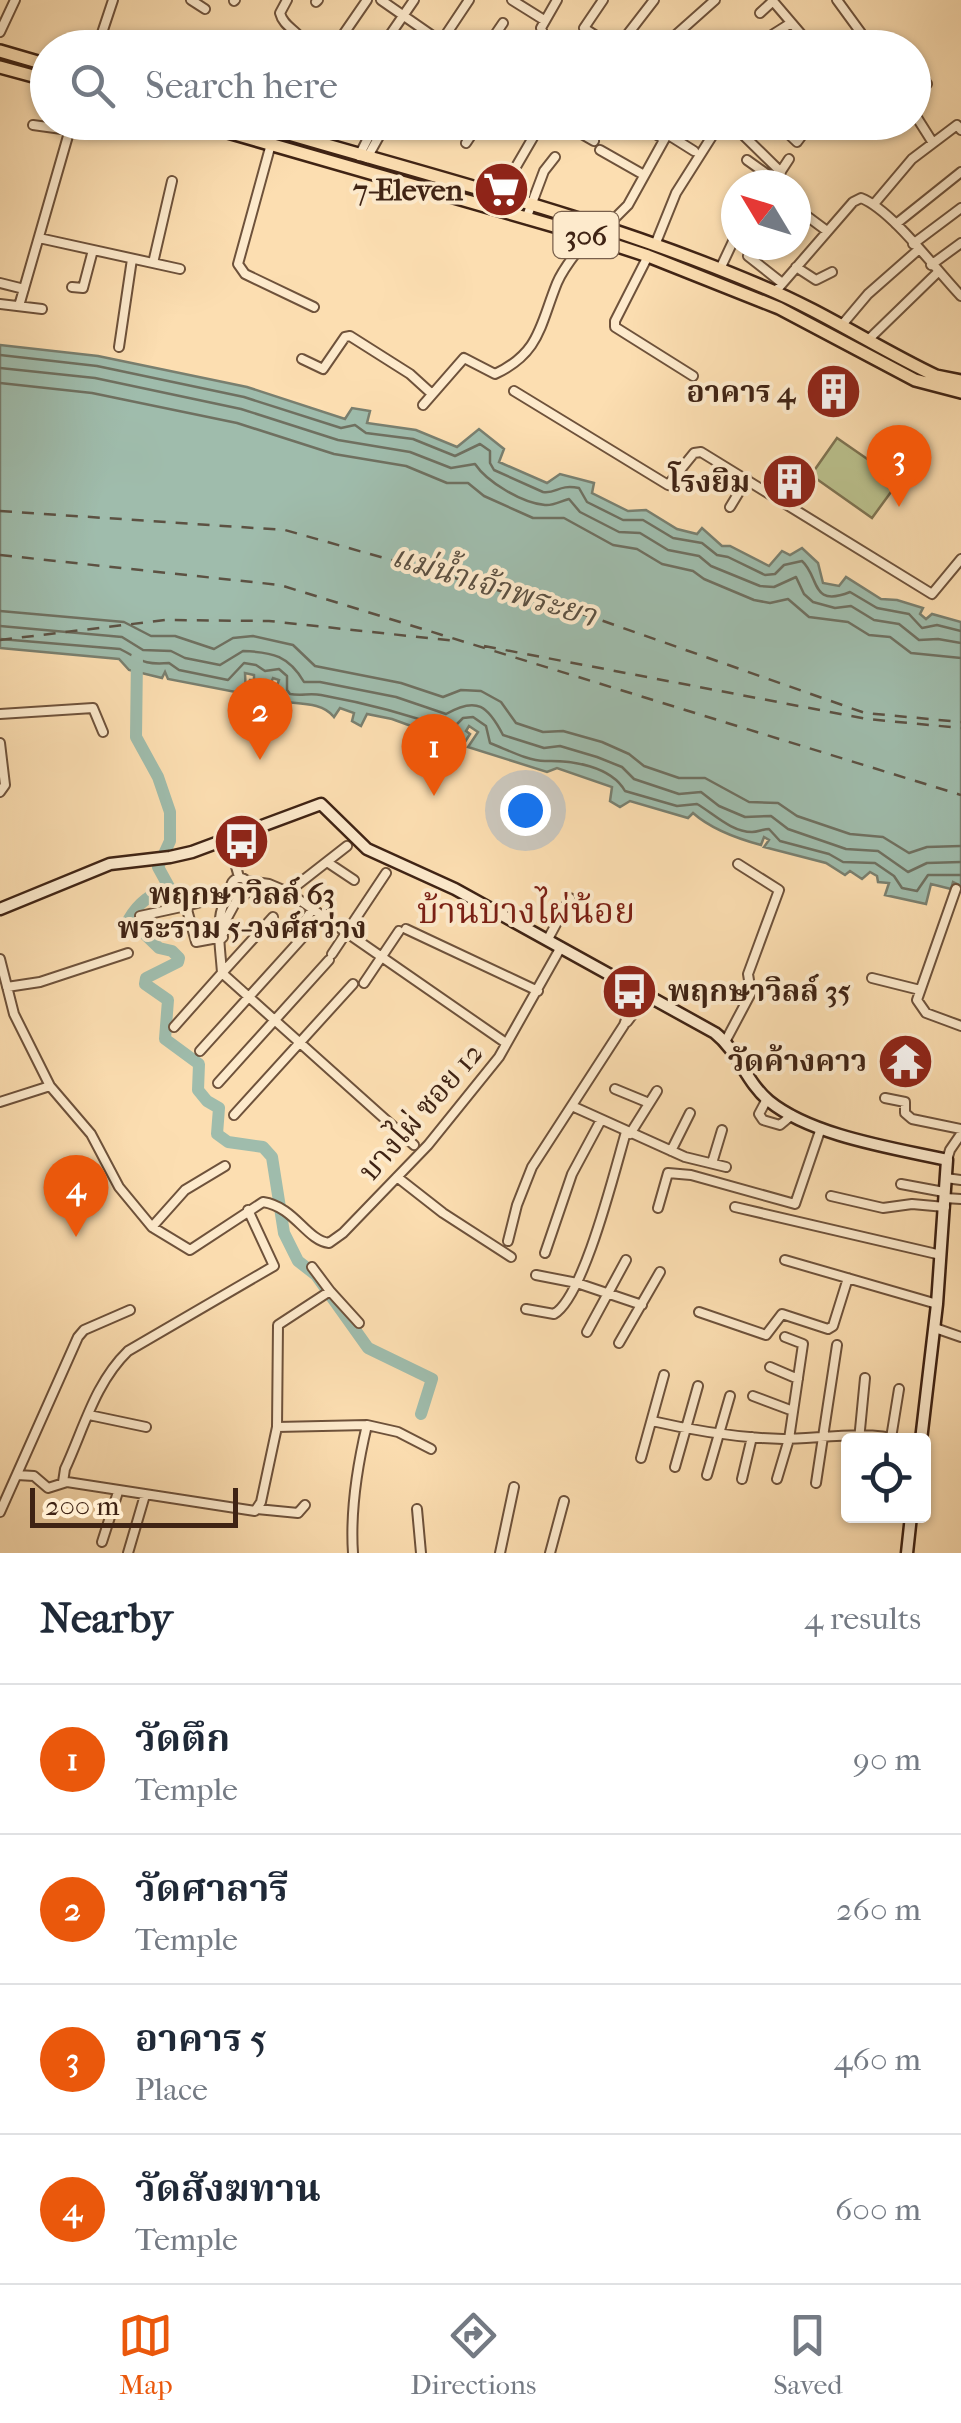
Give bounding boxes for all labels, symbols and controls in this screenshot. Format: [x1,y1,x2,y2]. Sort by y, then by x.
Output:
search box [30,30,931,140]
icon: search [65,58,120,113]
text: Search here [145,63,338,108]
supermarket icon: 7-Eleven [472,160,532,220]
north arrow [721,170,811,260]
place label: 7-Eleven [352,173,464,208]
road number: 306 [554,212,618,258]
building icon: อาคาร 4 [804,362,864,422]
place label: อาคาร 4 [686,375,796,411]
pin: 3 [866,424,932,507]
building icon: โรงยิม [759,452,819,512]
place label: โรงยิม [668,461,750,500]
water label: แม่น้ำเจ้าพระยา [387,533,603,635]
pin: 2 [228,678,292,760]
pin: 1 [402,714,466,796]
your location [500,785,551,836]
bus stop icon: พฤกษาวิลล์ 63 พระราม 5-วงศ์สว่าง [212,812,272,872]
place label: พฤกษาวิลล์ 63 พระราม 5-วงศ์สว่าง [117,876,367,946]
district label: บ้านบางไผ่น้อย [417,886,635,932]
bus stop icon: พฤกษาวิลล์ 35 [599,961,659,1021]
place label: พฤกษาวิลล์ 35 [668,973,851,1009]
temple icon: วัดค้างคาว [876,1031,936,1091]
street label: บางไผ่ ซอย 12 [349,1033,490,1188]
place label: วัดค้างคาว [728,1044,867,1079]
pin: 4 [44,1154,108,1237]
map controls [841,1433,931,1523]
button: locate [841,1433,931,1523]
scale bar [30,1483,238,1528]
text: 200 m [45,1489,120,1522]
text: Nearby [40,1594,172,1643]
text: 4 results [804,1600,921,1637]
text: วัดตึก [135,1716,230,1761]
text: 1 [67,1741,78,1778]
text: 90 m [853,1741,921,1778]
text: Temple [135,1771,238,1808]
text: วัดศาลารี [135,1866,288,1911]
text: 2 [64,1891,81,1928]
text: 260 m [836,1891,921,1928]
text: Temple [135,1921,238,1958]
text: อาคาร 5 [135,2016,267,2061]
text: 3 [66,2041,79,2078]
text: 460 m [834,2041,921,2078]
text: Place [135,2071,208,2108]
text: วัดสังฆทาน [135,2166,321,2211]
text: 4 [63,2191,82,2228]
text: 600 m [835,2191,921,2228]
text: Temple [135,2221,238,2258]
tab: Map [118,2308,173,2401]
tab: Directions [410,2308,536,2401]
tab: Saved [773,2308,843,2401]

